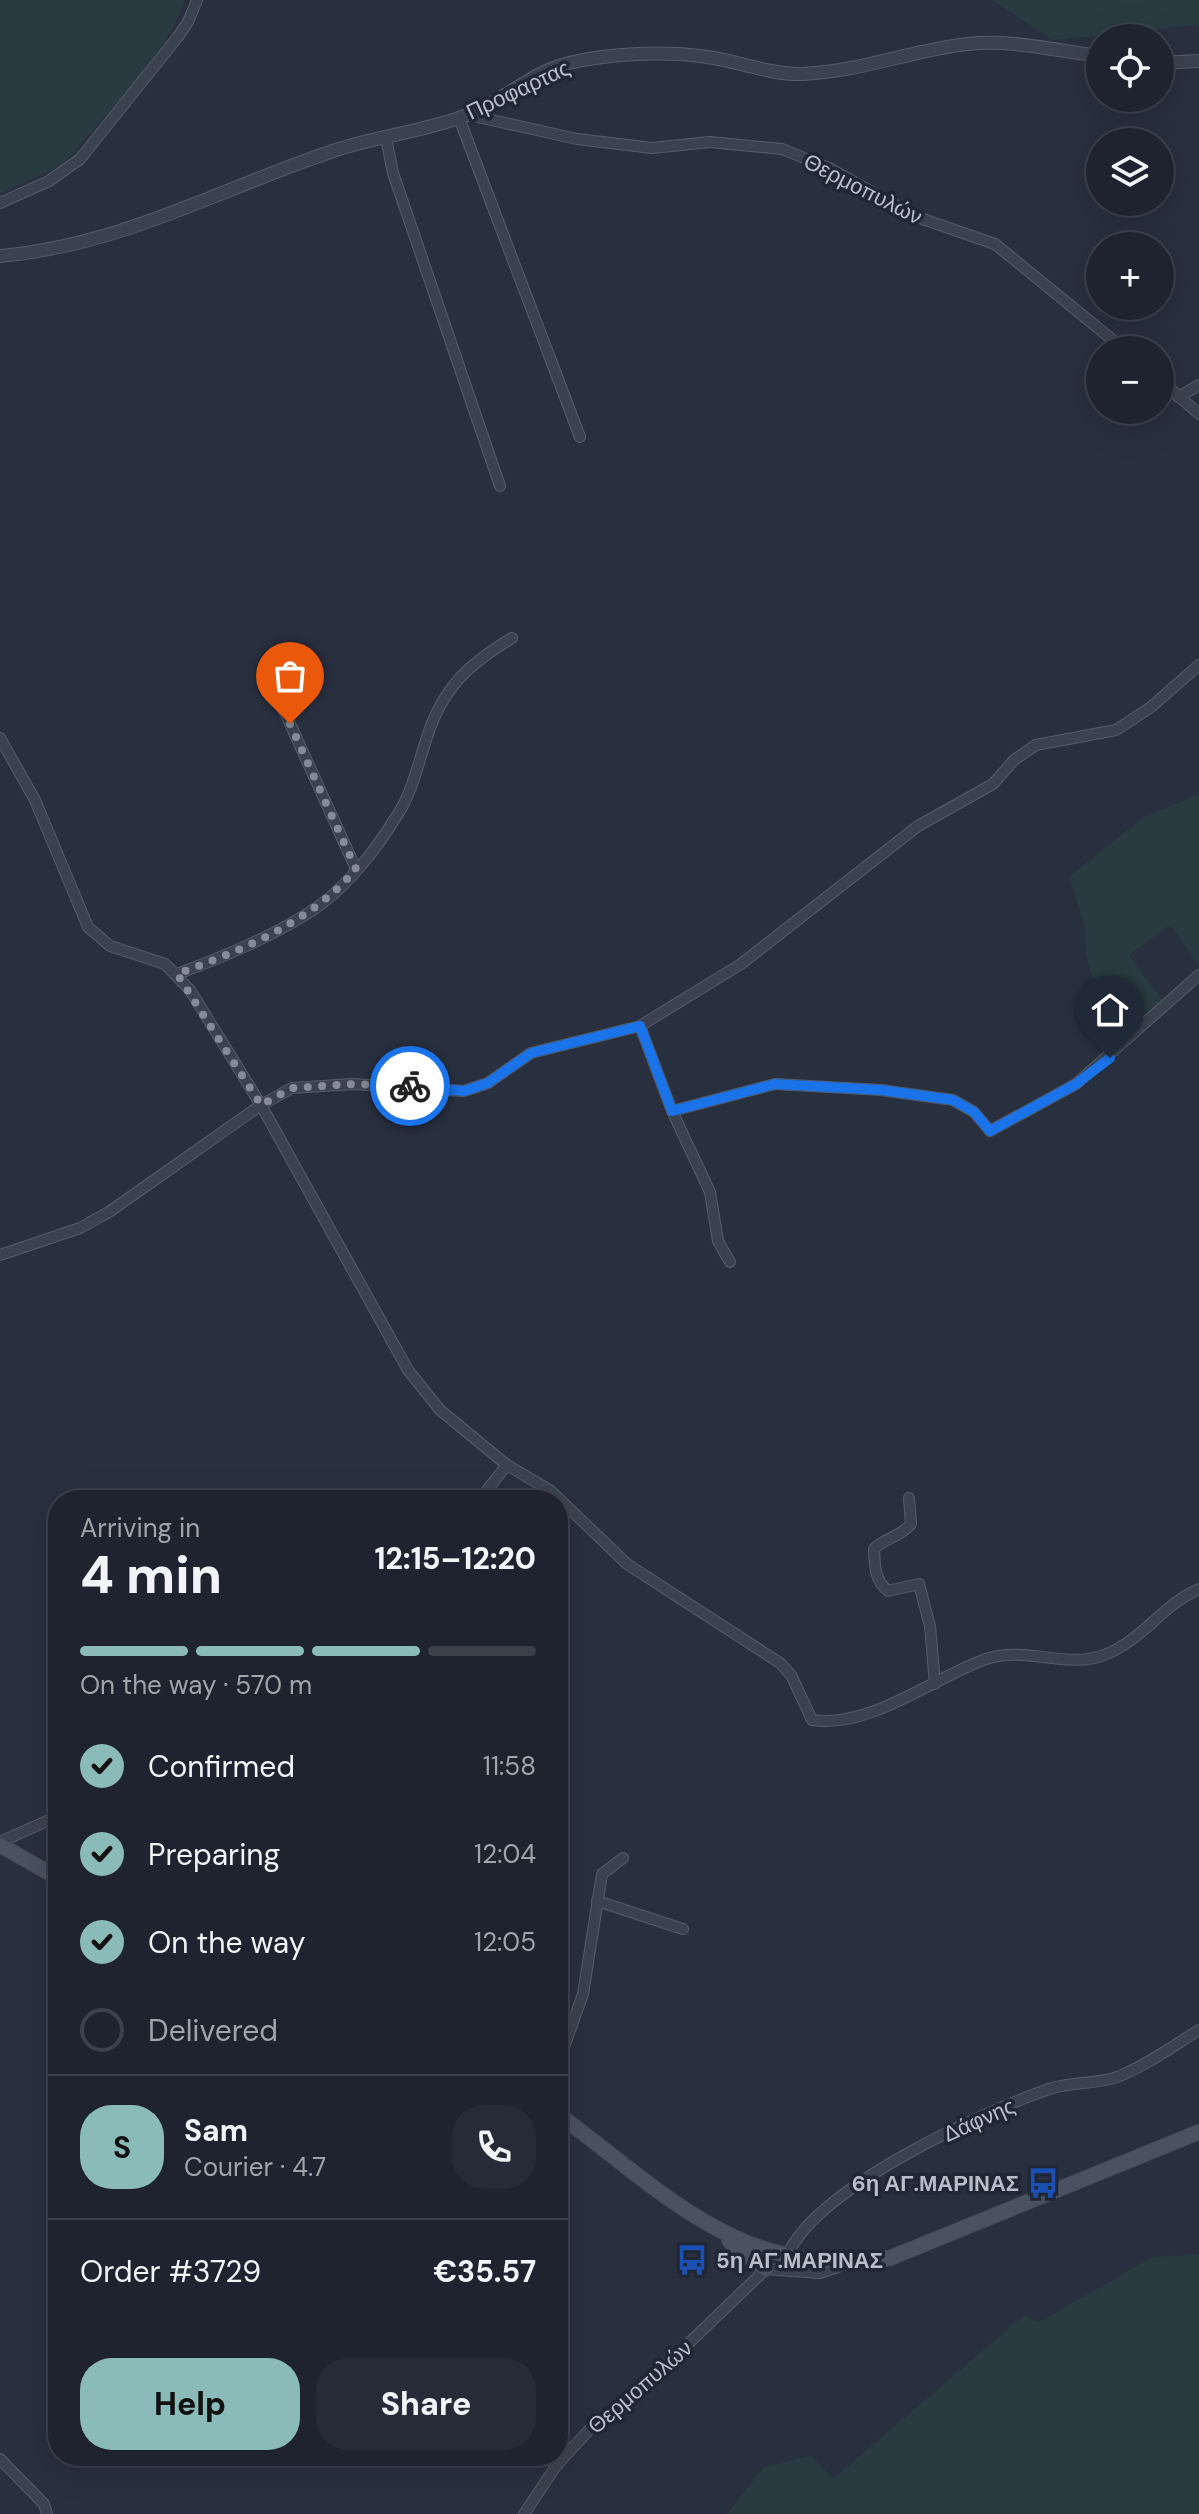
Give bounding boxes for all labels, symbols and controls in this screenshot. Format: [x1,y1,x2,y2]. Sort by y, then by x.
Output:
map controls [1086,24,1174,424]
button: locate [1086,24,1174,112]
street label: Προφαρτας [461,53,575,127]
button: layers [1086,128,1174,216]
street label: Θερμοπυλών [799,147,927,231]
button: + [1086,232,1174,320]
button: − [1086,336,1174,424]
pin [256,642,324,724]
icon: bag [268,654,312,698]
pin [1076,976,1144,1058]
icon: home [1088,988,1132,1032]
courier [370,1046,450,1126]
icon: bike [388,1064,432,1108]
text: Arriving in [80,1511,200,1545]
text: 12:15–12:20 [374,1539,536,1578]
text: 4 min [80,1541,222,1609]
text: On the way · 570 m [80,1668,312,1702]
icon: check [80,1744,124,1788]
text: Confirmed [148,1747,295,1786]
text: 11:58 [483,1749,536,1783]
icon: check [80,1832,124,1876]
text: Preparing [148,1835,280,1874]
text: 12:04 [474,1837,536,1871]
icon: check [80,1920,124,1964]
text: On the way [148,1923,305,1962]
text: 12:05 [474,1925,536,1959]
text: Delivered [148,2011,278,2050]
street label: Δάφνης [939,2091,1019,2149]
button: phone [452,2105,536,2189]
text: Sam [184,2111,248,2150]
text: S [113,2128,131,2167]
text: Courier · 4.7 [184,2150,326,2184]
bus stop icon: 6η ΑΓ.ΜΑΡΙΝΑΣ [1026,2166,1060,2200]
place label: 6η ΑΓ.ΜΑΡΙΝΑΣ [852,2169,1019,2198]
bus stop icon: 5η ΑΓ.ΜΑΡΙΝΑΣ [675,2243,709,2277]
place label: 5η ΑΓ.ΜΑΡΙΝΑΣ [716,2246,883,2275]
text: Order #3729 [80,2252,261,2291]
text: €35.57 [433,2252,536,2291]
street label: Θερμοπυλών [582,2334,698,2440]
button: Help [80,2358,300,2450]
button: Share [316,2358,536,2450]

